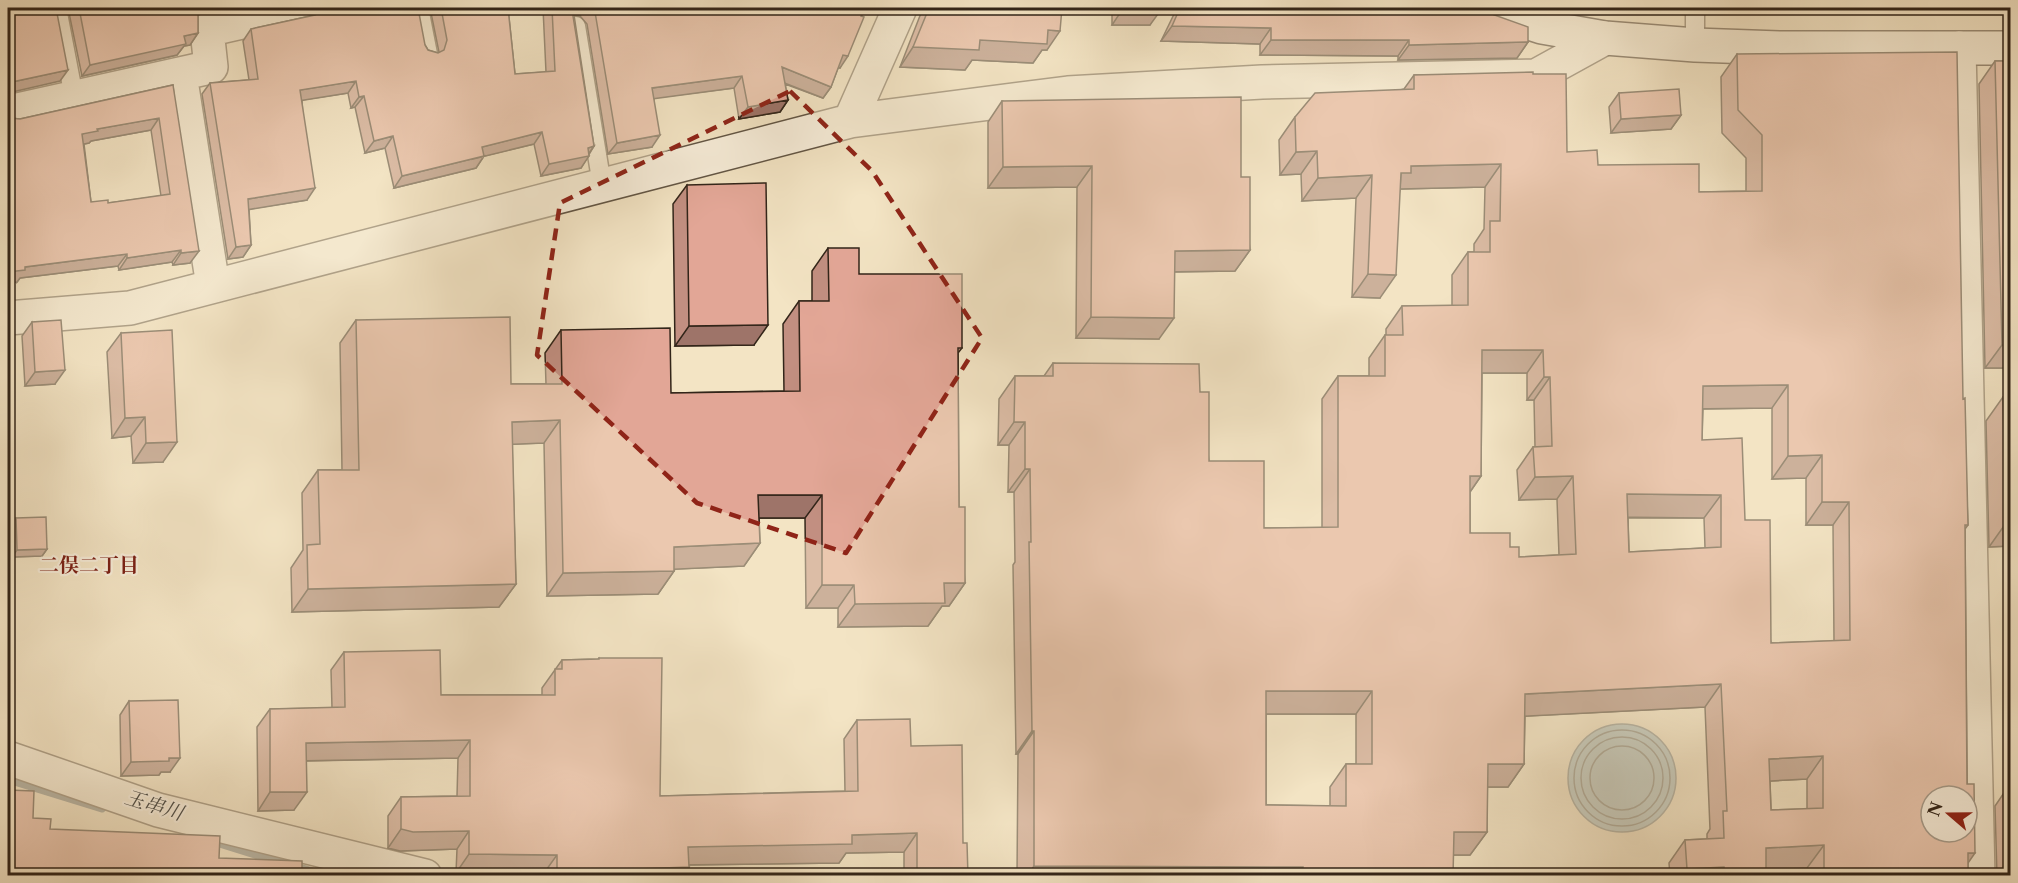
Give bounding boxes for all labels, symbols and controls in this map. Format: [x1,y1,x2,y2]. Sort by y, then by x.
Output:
district label: 二俣二丁目 [39,553,139,577]
north arrow [1919,784,1979,844]
water label: 玉串川 [122,785,188,826]
text: N [1923,799,1947,819]

